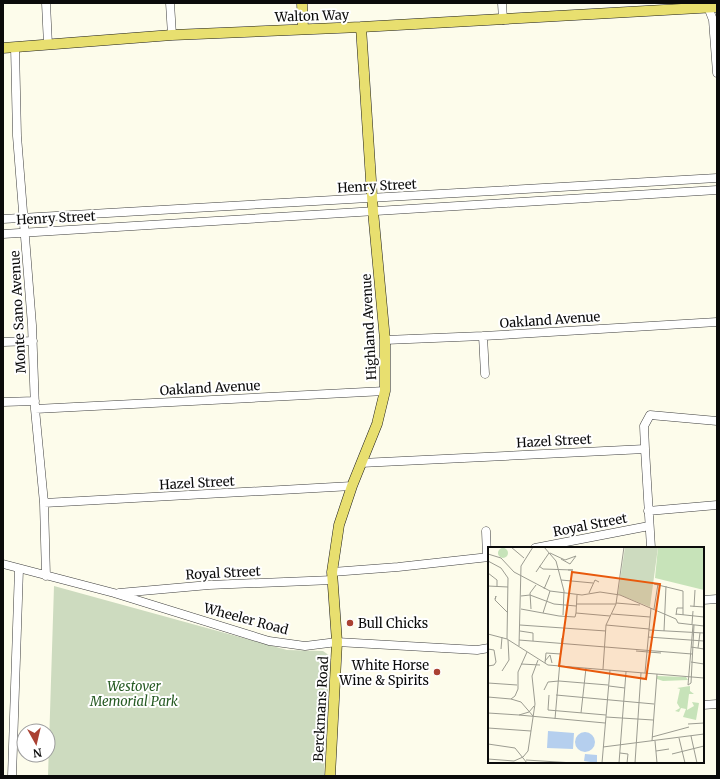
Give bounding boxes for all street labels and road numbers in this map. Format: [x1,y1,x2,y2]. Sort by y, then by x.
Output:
street label: Walton Way [274,6,350,26]
street label: Henry Street [337,175,417,197]
street label: Henry Street [16,207,96,229]
street label: Monte Sano Avenue [6,250,30,374]
street label: Highland Avenue [358,273,380,381]
street label: Oakland Avenue [499,308,601,332]
street label: Oakland Avenue [159,377,261,399]
street label: Hazel Street [516,431,592,451]
street label: Hazel Street [159,473,235,493]
street label: Royal Street [551,509,629,541]
street label: Royal Street [185,563,261,583]
street label: Wheeler Road [201,599,290,638]
street label: Berckmans Road [310,656,332,762]

